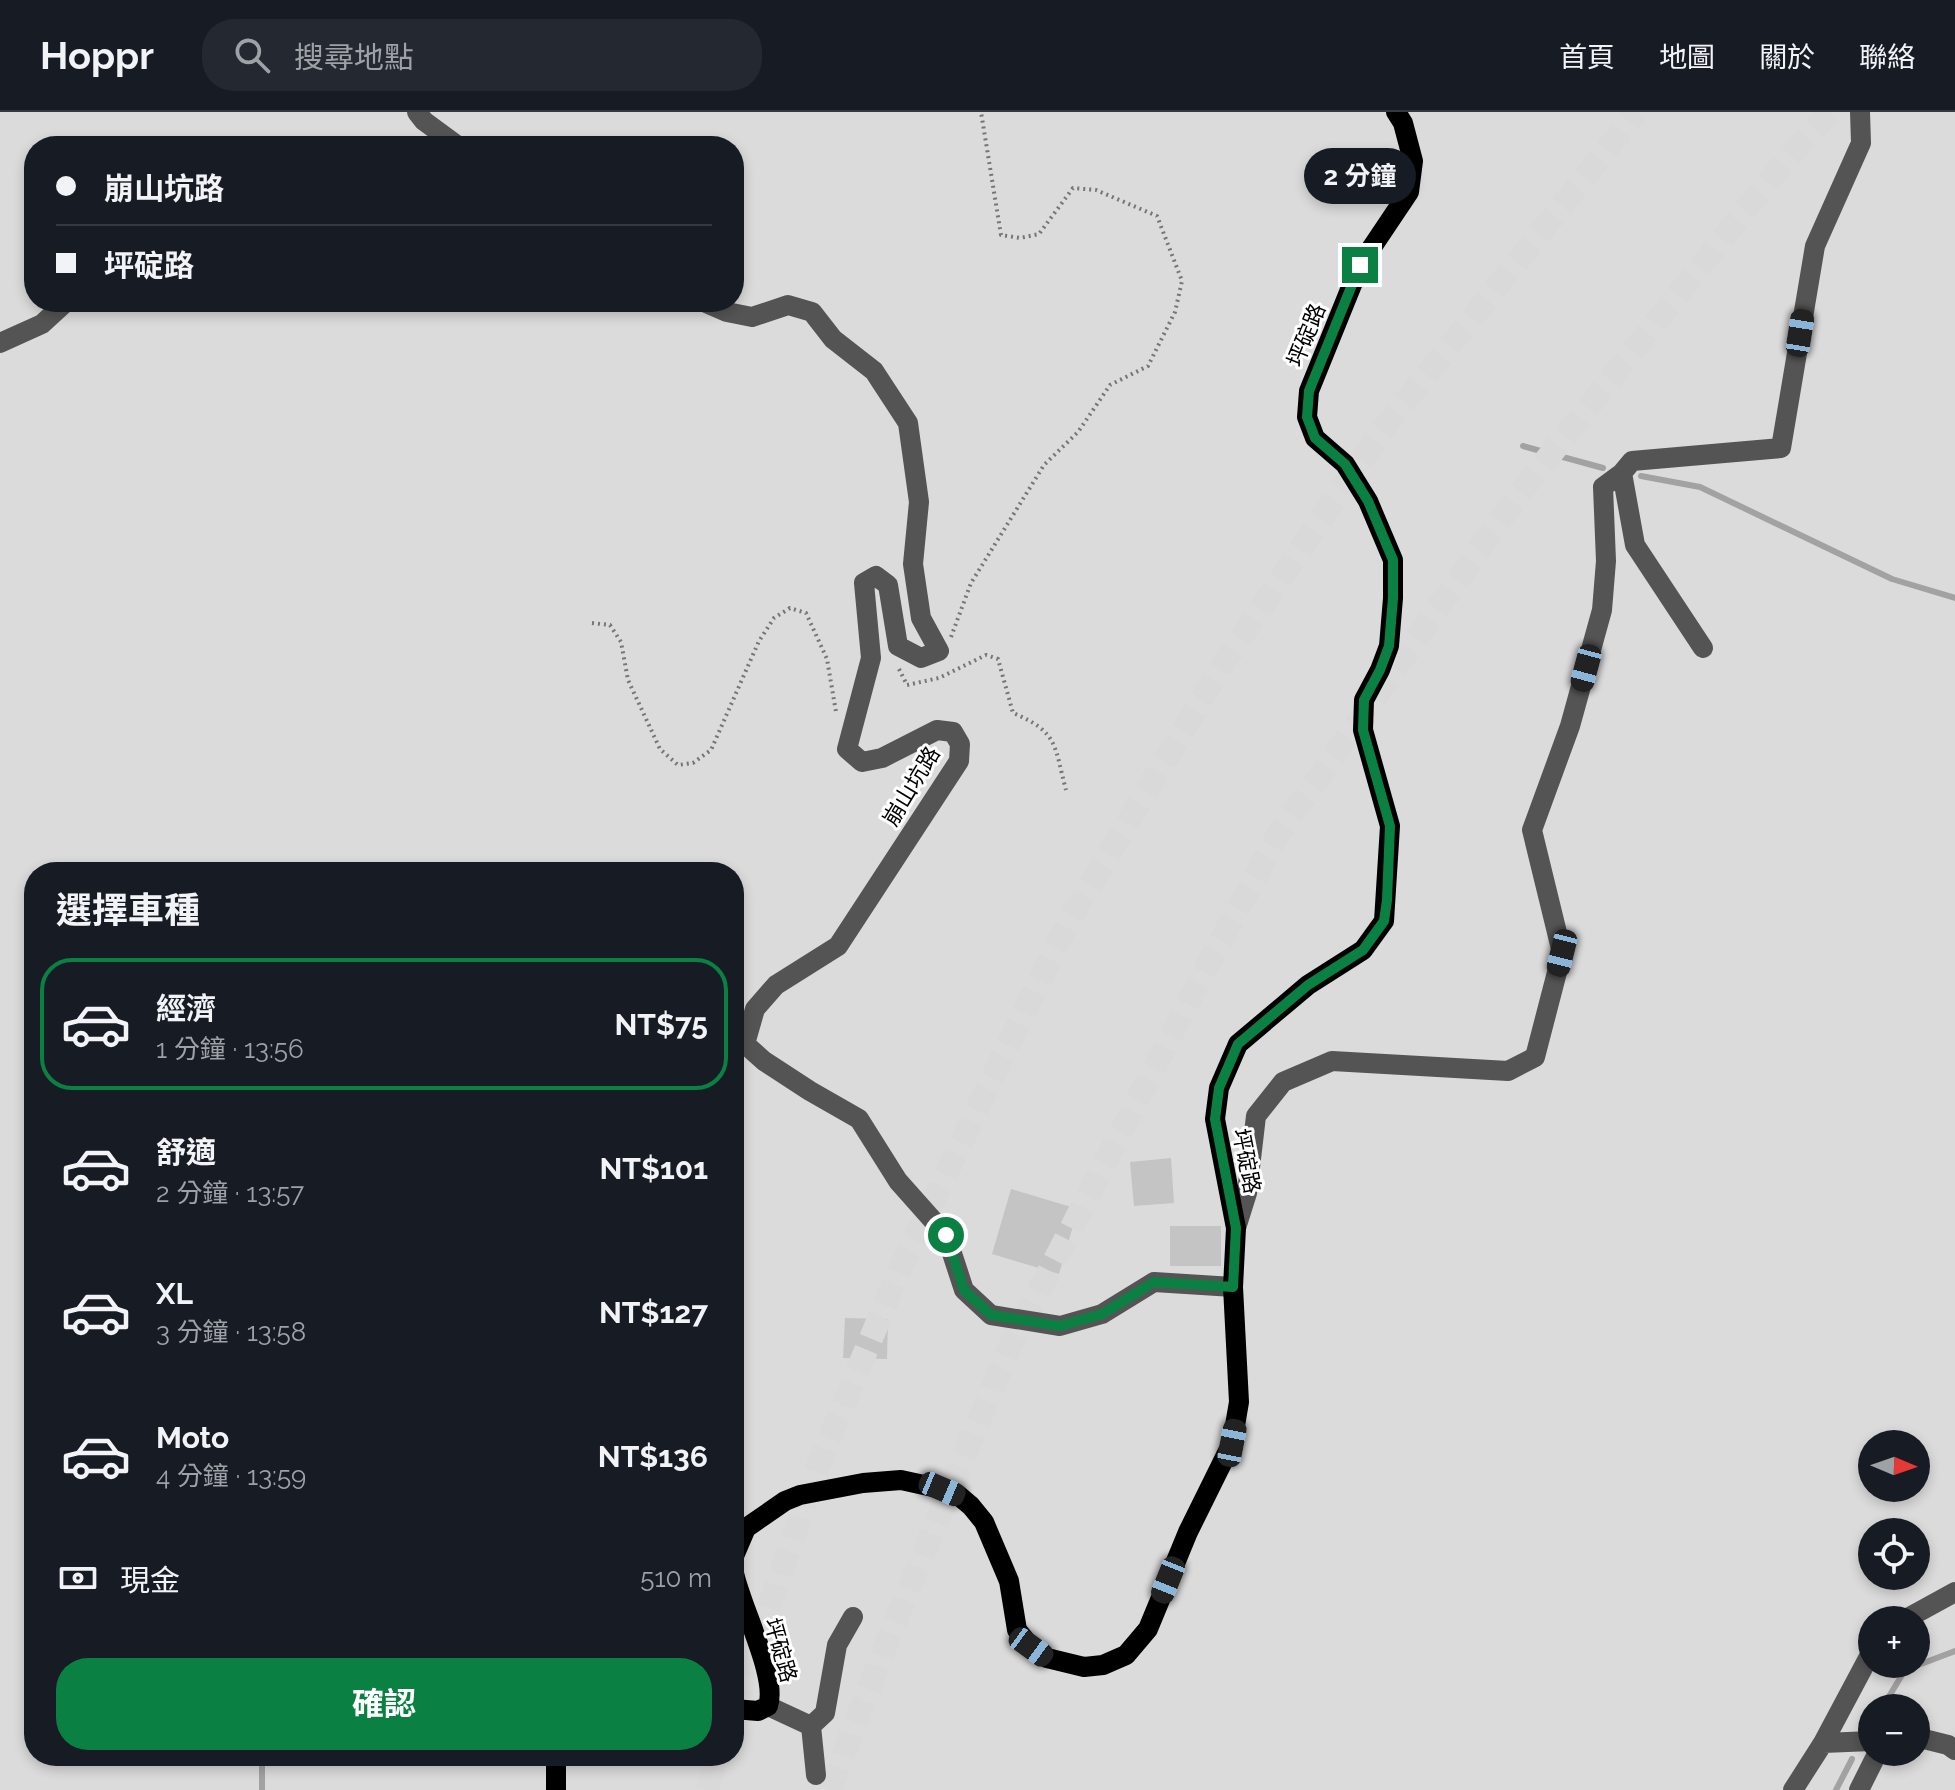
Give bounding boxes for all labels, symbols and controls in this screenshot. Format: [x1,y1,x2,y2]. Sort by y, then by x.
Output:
search box [202,19,762,91]
text: Hoppr [40,33,154,78]
icon: search [230,33,274,77]
text: 搜尋地點 [294,40,414,75]
text: 首頁 [1559,41,1615,74]
text: 地圖 [1659,41,1715,74]
text: 關於 [1759,41,1815,74]
text: 聯絡 [1859,41,1915,74]
callout: 2 分鐘 [1304,149,1416,205]
text: 2 分鐘 [1324,161,1396,191]
text: 崩山坑路 [104,171,224,206]
route end [1342,247,1378,283]
text: 坪碇路 [104,248,194,283]
street label: 坪碇路 [1282,300,1330,370]
car [1784,307,1816,359]
car [1568,642,1604,694]
street label: 崩山坑路 [877,742,945,830]
text: 選擇車種 [56,889,200,931]
car [1545,927,1579,979]
icon: car [60,988,132,1060]
text: 經濟 [156,991,216,1026]
text: NT$75 [614,1007,708,1042]
text: 1 分鐘 · 13:56 [156,1034,304,1064]
street label: 坪碇路 [1228,1126,1266,1196]
icon: car [60,1132,132,1204]
text: 舒適 [156,1135,216,1170]
text: NT$101 [599,1151,708,1186]
text: 2 分鐘 · 13:57 [156,1178,304,1208]
route start [928,1217,964,1253]
icon: car [60,1276,132,1348]
text: XL [156,1276,193,1311]
text: NT$127 [599,1295,708,1330]
text: 3 分鐘 · 13:58 [156,1317,306,1347]
car [1216,1417,1248,1469]
icon: car [60,1420,132,1492]
text: Moto [156,1420,229,1455]
north arrow [1858,1430,1930,1502]
map controls [1858,1430,1930,1766]
text: NT$136 [598,1439,708,1474]
text: 4 分鐘 · 13:59 [156,1461,306,1491]
car [915,1469,969,1509]
button: locate [1858,1518,1930,1590]
car [1148,1553,1188,1607]
icon: cash [56,1556,100,1600]
text: 現金 [120,1563,180,1598]
text: 510 m [640,1563,712,1593]
button: + [1858,1606,1930,1678]
street label: 坪碇路 [759,1615,803,1685]
car [1005,1623,1057,1671]
button: 確認 [56,1658,712,1750]
button: − [1858,1694,1930,1766]

